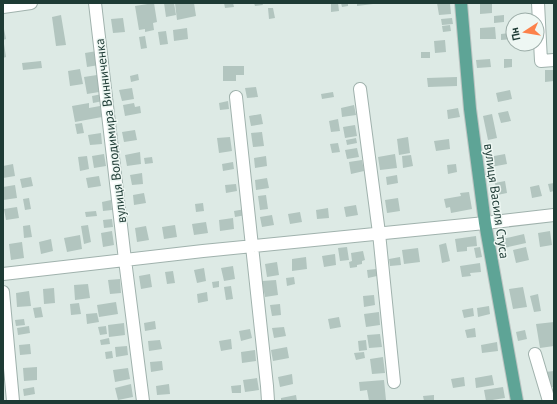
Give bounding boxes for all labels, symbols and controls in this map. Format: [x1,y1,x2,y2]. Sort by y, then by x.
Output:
north arrow [505,12,545,52]
text: Пн [507,26,523,42]
street label: вулиця Володимира Винниченка [91,38,130,224]
street label: вулиця Василя Стуса [480,142,513,260]

